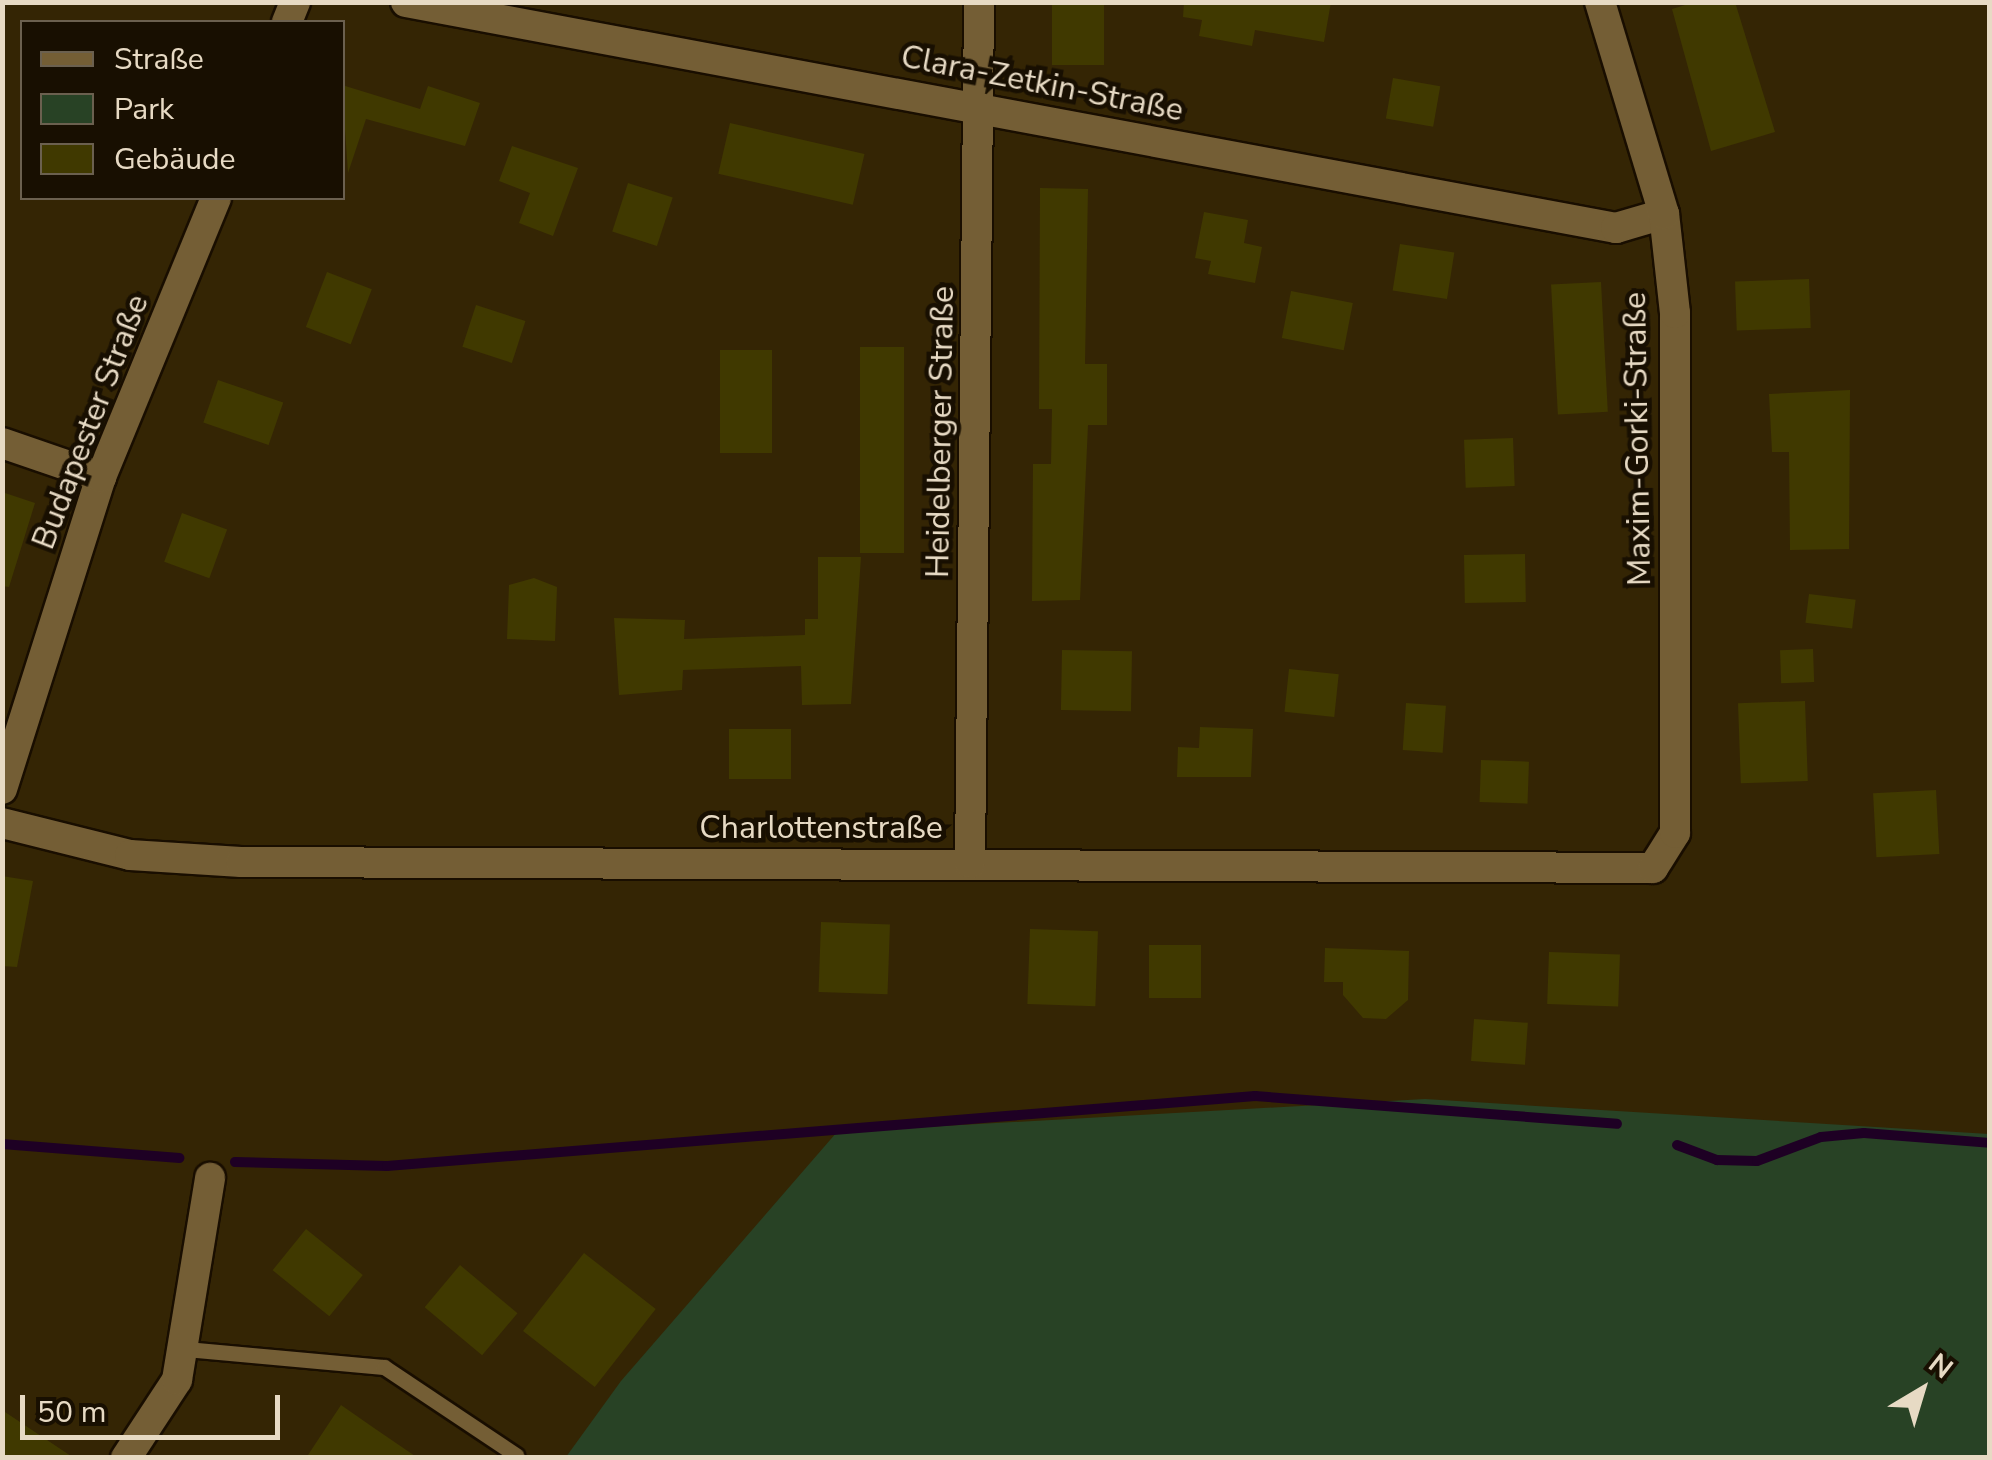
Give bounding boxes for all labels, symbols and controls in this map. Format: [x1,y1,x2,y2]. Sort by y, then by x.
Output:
legend [20,20,345,200]
street label: Clara-Zetkin-Straße [898,38,1186,130]
text: Straße [114,39,204,80]
text: Park [114,89,174,130]
text: Gebäude [114,139,235,180]
street label: Heidelberger Straße [919,286,963,578]
street label: Budapester Straße [25,289,157,555]
street label: Maxim-Gorki-Straße [1616,292,1660,586]
street label: Charlottenstraße [699,809,943,847]
north arrow [1872,1340,1972,1440]
text: N [1921,1345,1960,1388]
scale bar [25,1375,285,1437]
text: 50 m [37,1392,106,1433]

